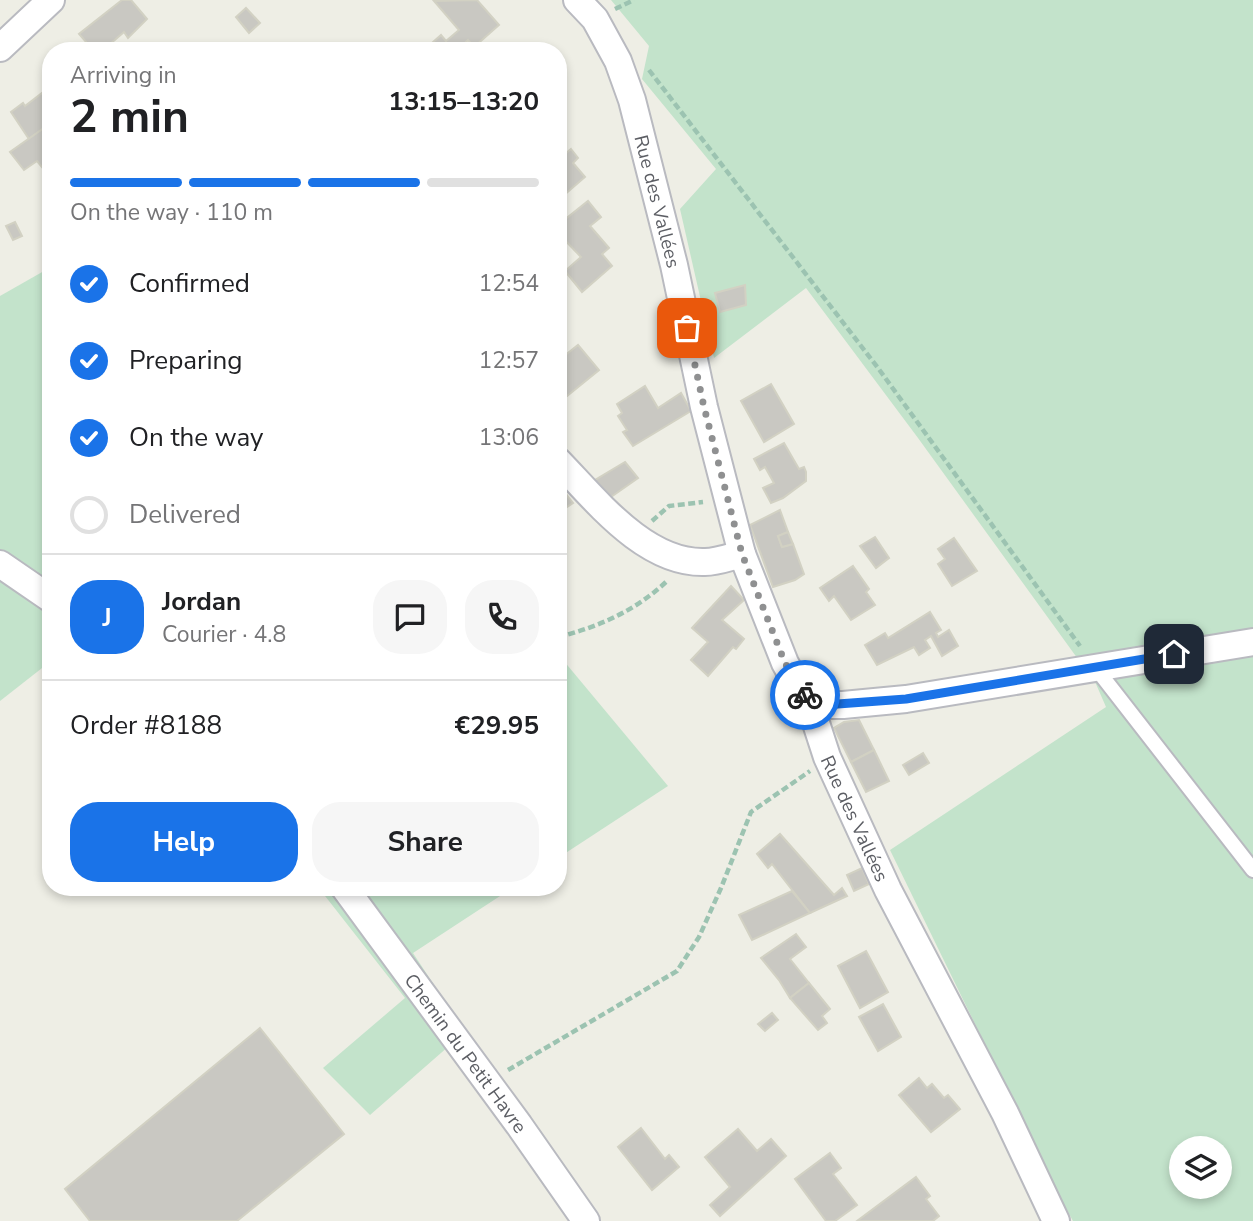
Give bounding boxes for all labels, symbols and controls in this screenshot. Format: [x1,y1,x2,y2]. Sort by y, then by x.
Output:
text: Arriving in [70,60,177,91]
text: 13:15–13:20 [388,84,539,119]
text: 2 min [70,85,189,148]
street label: Rue des Vallées [627,132,686,271]
text: On the way · 110 m [70,197,273,228]
icon: check [70,265,108,303]
text: Confirmed [129,266,250,301]
text: 12:54 [479,268,539,299]
pin [657,298,717,358]
icon: bag [668,309,706,347]
icon: check [70,342,108,380]
text: Preparing [129,343,242,378]
text: 12:57 [479,345,539,376]
icon: check [70,419,108,457]
text: On the way [129,420,263,455]
text: 13:06 [479,422,539,453]
text: Delivered [129,497,241,532]
button: chat [373,580,447,654]
button: phone [465,580,539,654]
text: Jordan [162,584,241,619]
text: J [102,600,112,635]
text: Courier · 4.8 [162,619,286,650]
pin [1144,624,1204,684]
icon: home [1155,635,1193,673]
courier [770,660,840,730]
icon: bike [786,676,824,714]
text: Order #8188 [70,708,222,743]
text: €29.95 [455,708,539,743]
street label: Rue des Vallées [814,751,894,886]
button: Help [70,802,298,882]
button: Share [312,802,539,882]
street label: Chemin du Petit Havre [398,968,533,1138]
map controls [1169,1136,1232,1199]
button: layers [1169,1136,1232,1199]

